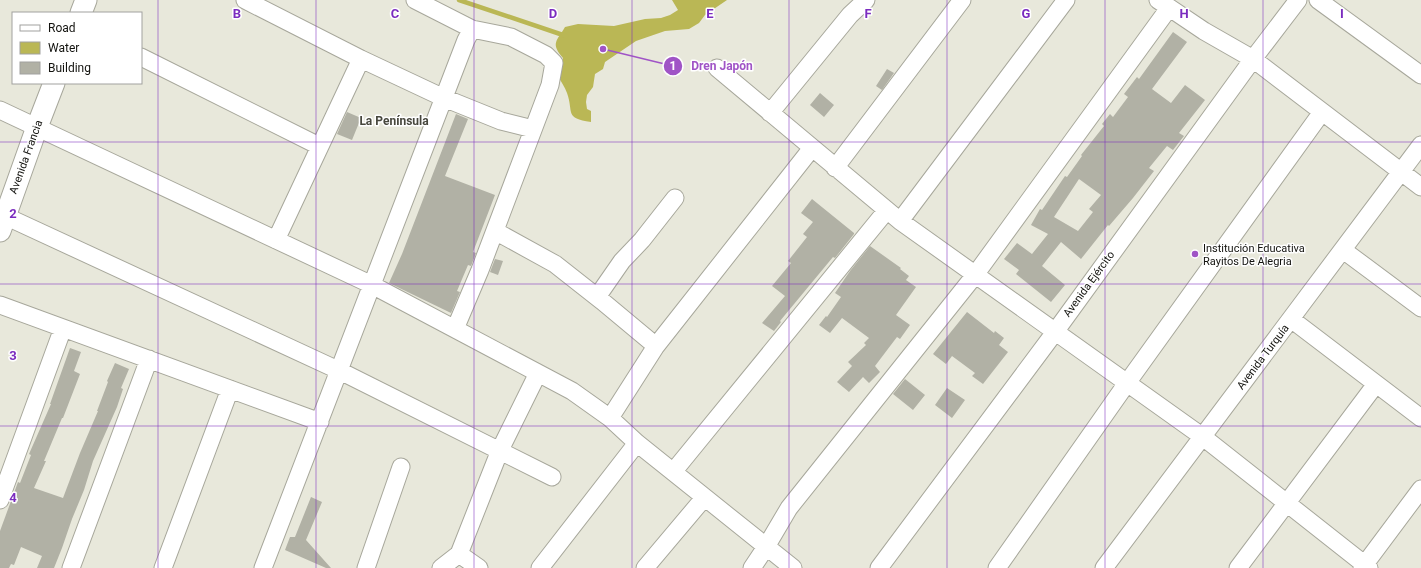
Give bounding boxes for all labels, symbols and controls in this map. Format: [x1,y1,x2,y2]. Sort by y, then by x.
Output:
text: B [233,6,241,21]
text: C [391,6,400,21]
text: D [549,6,557,21]
text: E [706,6,714,21]
text: F [864,6,872,21]
text: G [1022,6,1031,21]
text: H [1179,6,1189,21]
text: I [1340,6,1344,21]
legend [12,12,142,84]
text: Road [48,21,76,35]
text: Water [48,41,79,55]
callout: Dren Japón [663,54,761,78]
text: 1 [670,59,676,73]
text: Dren Japón [691,59,753,73]
text: Building [48,61,91,75]
district label: La Península [359,114,429,128]
street label: Avenida Francia [7,118,45,196]
text: 2 [9,206,17,221]
place label: Institución Educativa Rayitos De Alegria [1203,242,1305,268]
street label: Avenida Ejército [1061,249,1117,319]
marker: Institución Educativa Rayitos De Alegria [1190,249,1200,259]
street label: Avenida Turquía [1234,322,1292,392]
text: 3 [9,348,17,363]
text: 4 [9,490,17,505]

